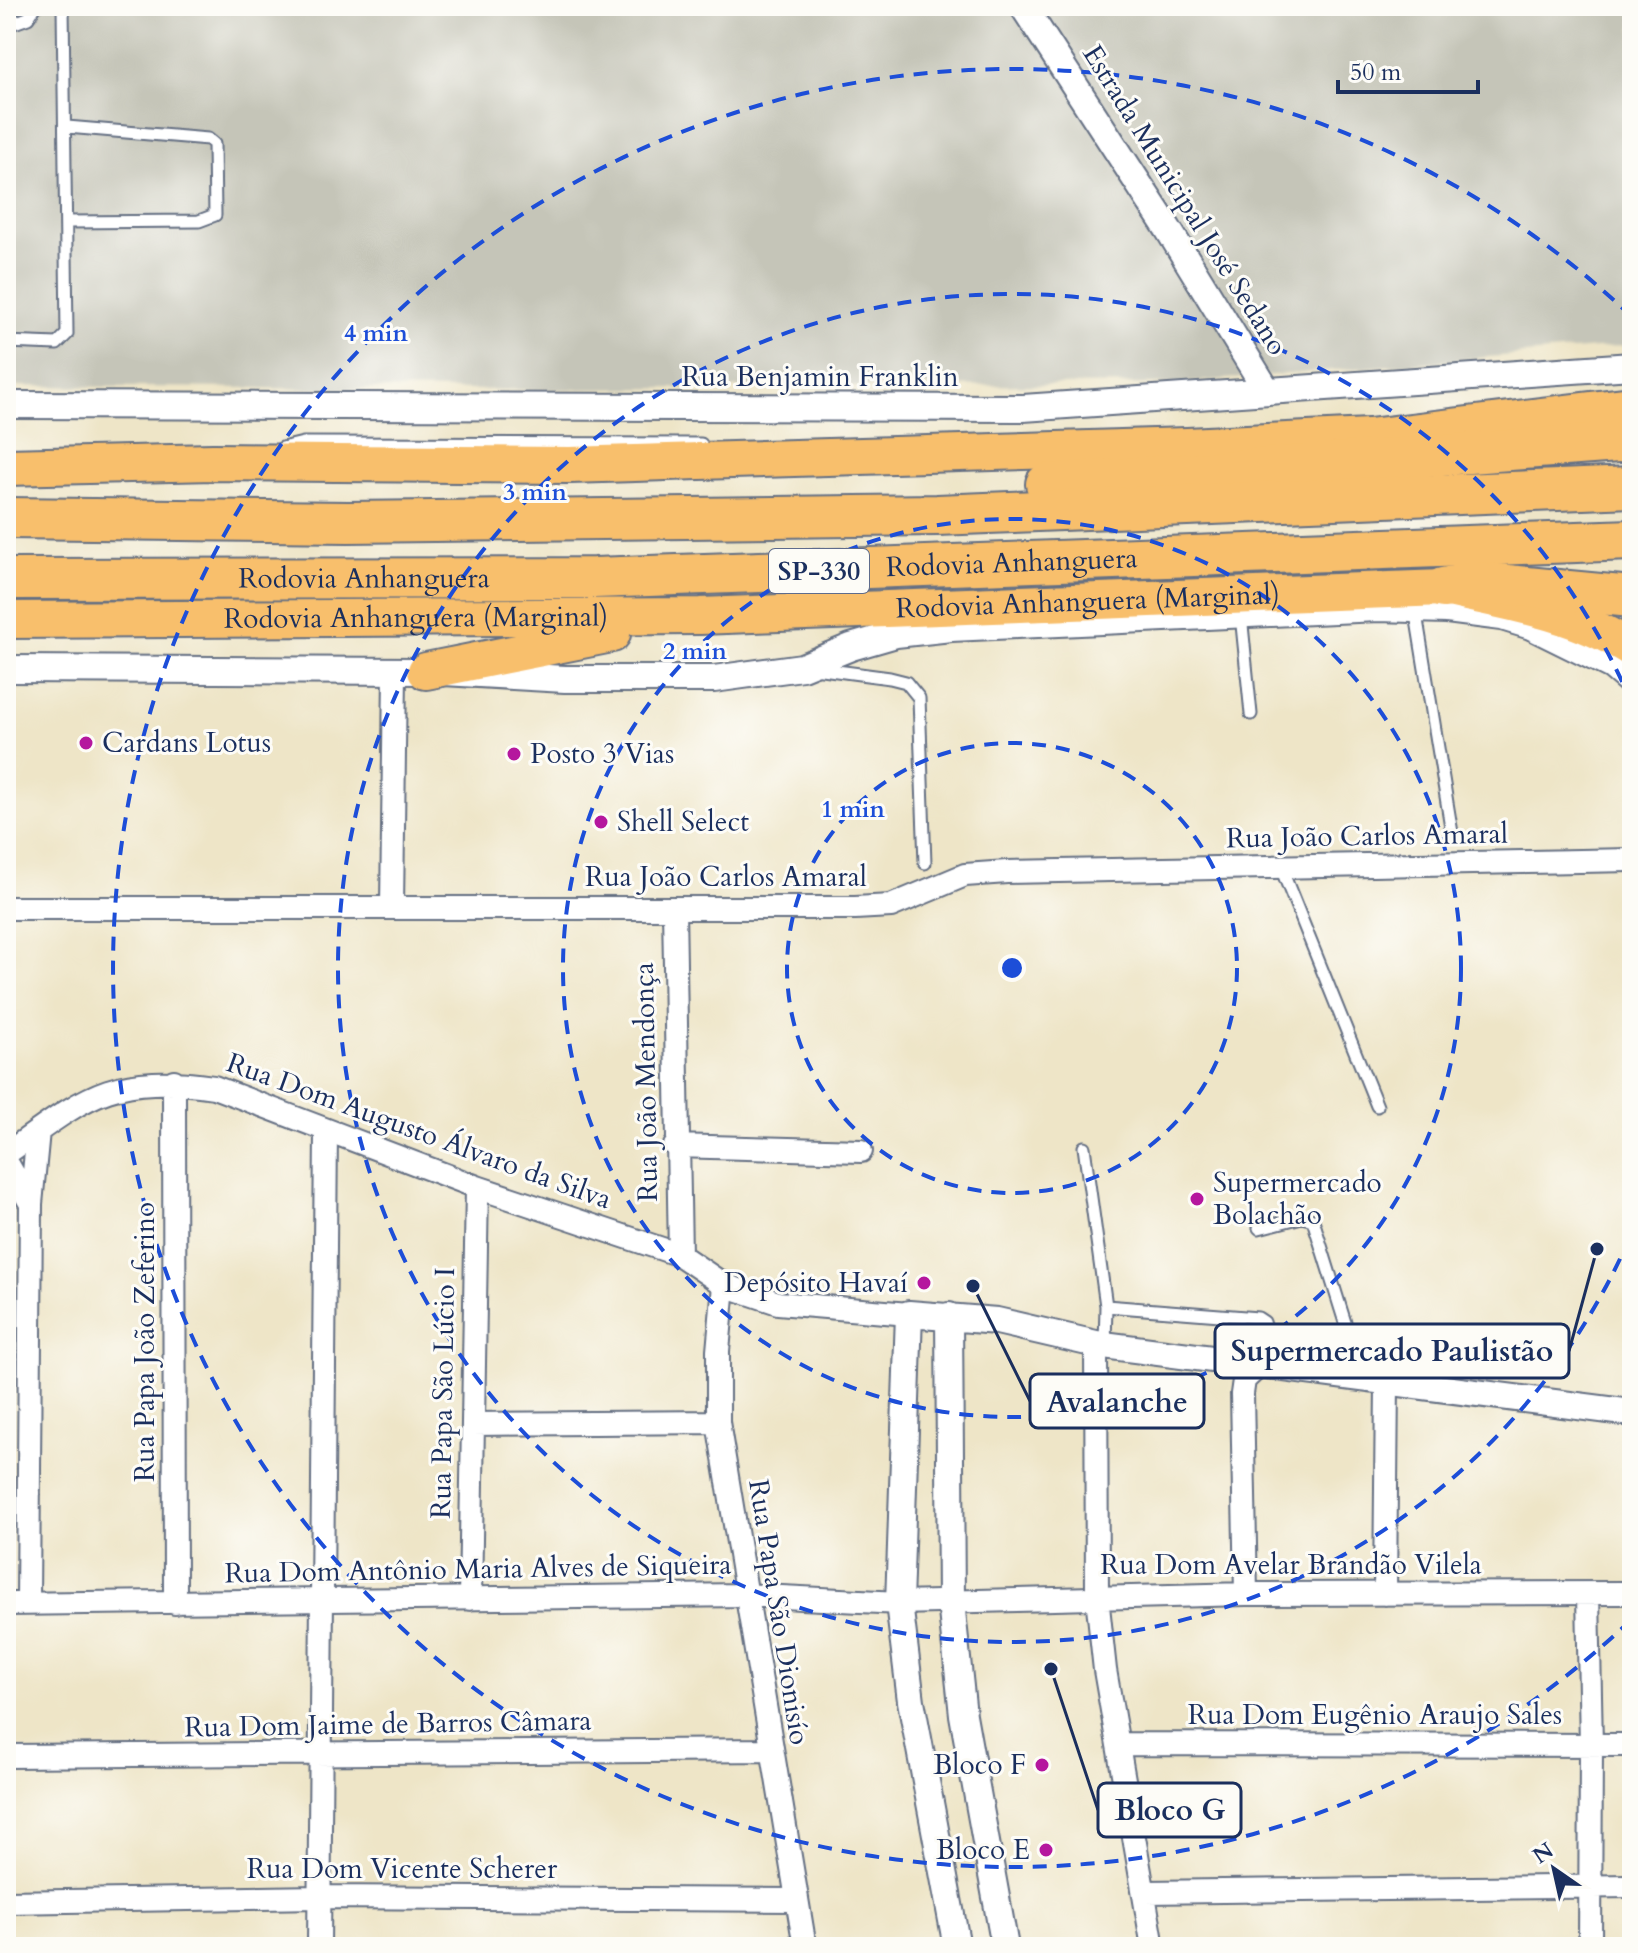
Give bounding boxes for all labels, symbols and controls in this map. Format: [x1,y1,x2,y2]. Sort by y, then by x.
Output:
street label: Estrada Municipal José Sedano [1074,38,1296,362]
scale bar [1338,44,1478,94]
text: 50 m [1350,56,1402,89]
text: 4 min [344,317,409,350]
street label: Rua Benjamin Franklin [681,358,959,396]
text: 3 min [503,476,568,509]
street label: Rodovia Anhanguera [885,539,1138,586]
road number: SP-330 [769,549,869,593]
street label: Rodovia Anhanguera [238,559,490,598]
street label: Rodovia Anhanguera (Marginal) [895,575,1280,628]
street label: Rodovia Anhanguera (Marginal) [224,598,608,638]
text: 2 min [663,635,728,668]
place label: Cardans Lotus [102,724,271,762]
marker: Cardans Lotus [77,734,95,752]
place label: Posto 3 Vias [530,735,674,773]
marker: Posto 3 Vias [505,745,523,763]
text: 1 min [821,793,886,826]
place label: Shell Select [617,803,749,841]
marker: Shell Select [592,813,610,831]
street label: Rua João Carlos Amaral [1226,815,1508,857]
street label: Rua João Carlos Amaral [585,858,867,896]
centre of rings [998,954,1026,982]
street label: Rua João Mendonça [625,962,667,1202]
street label: Rua Dom Augusto Álvaro da Silva [221,1044,617,1218]
place label: Supermercado Bolachão [1213,1164,1382,1234]
marker: Supermercado Bolachão [1188,1190,1206,1208]
street label: Rua Papa João Zeferino [126,1202,164,1482]
place label: Depósito Havaí [724,1264,908,1302]
street label: Rua Papa São Lúcio I [422,1267,464,1519]
marker: Depósito Havaí [915,1274,933,1292]
callout: Supermercado Paulistão [1215,1324,1569,1378]
text: Supermercado Paulistão [1231,1331,1553,1372]
callout: Avalanche [1030,1374,1204,1428]
text: Avalanche [1046,1382,1188,1423]
street label: Rua Papa São Dionisío [739,1477,819,1747]
street label: Rua Dom Antônio Maria Alves de Siqueira [224,1546,732,1592]
street label: Rua Dom Avelar Brandão Vilela [1100,1546,1482,1584]
street label: Rua Dom Eugênio Araujo Sales [1188,1696,1562,1734]
street label: Rua Dom Jaime de Barros Câmara [184,1701,592,1747]
place label: Bloco F [933,1746,1026,1784]
marker: Bloco F [1033,1756,1051,1774]
callout: Bloco G [1098,1783,1241,1837]
text: Bloco G [1114,1790,1226,1831]
north arrow [1514,1829,1594,1909]
place label: Bloco E [936,1831,1030,1869]
text: N [1527,1835,1560,1871]
marker: Bloco E [1037,1841,1055,1859]
street label: Rua Dom Vicente Scherer [247,1850,558,1888]

